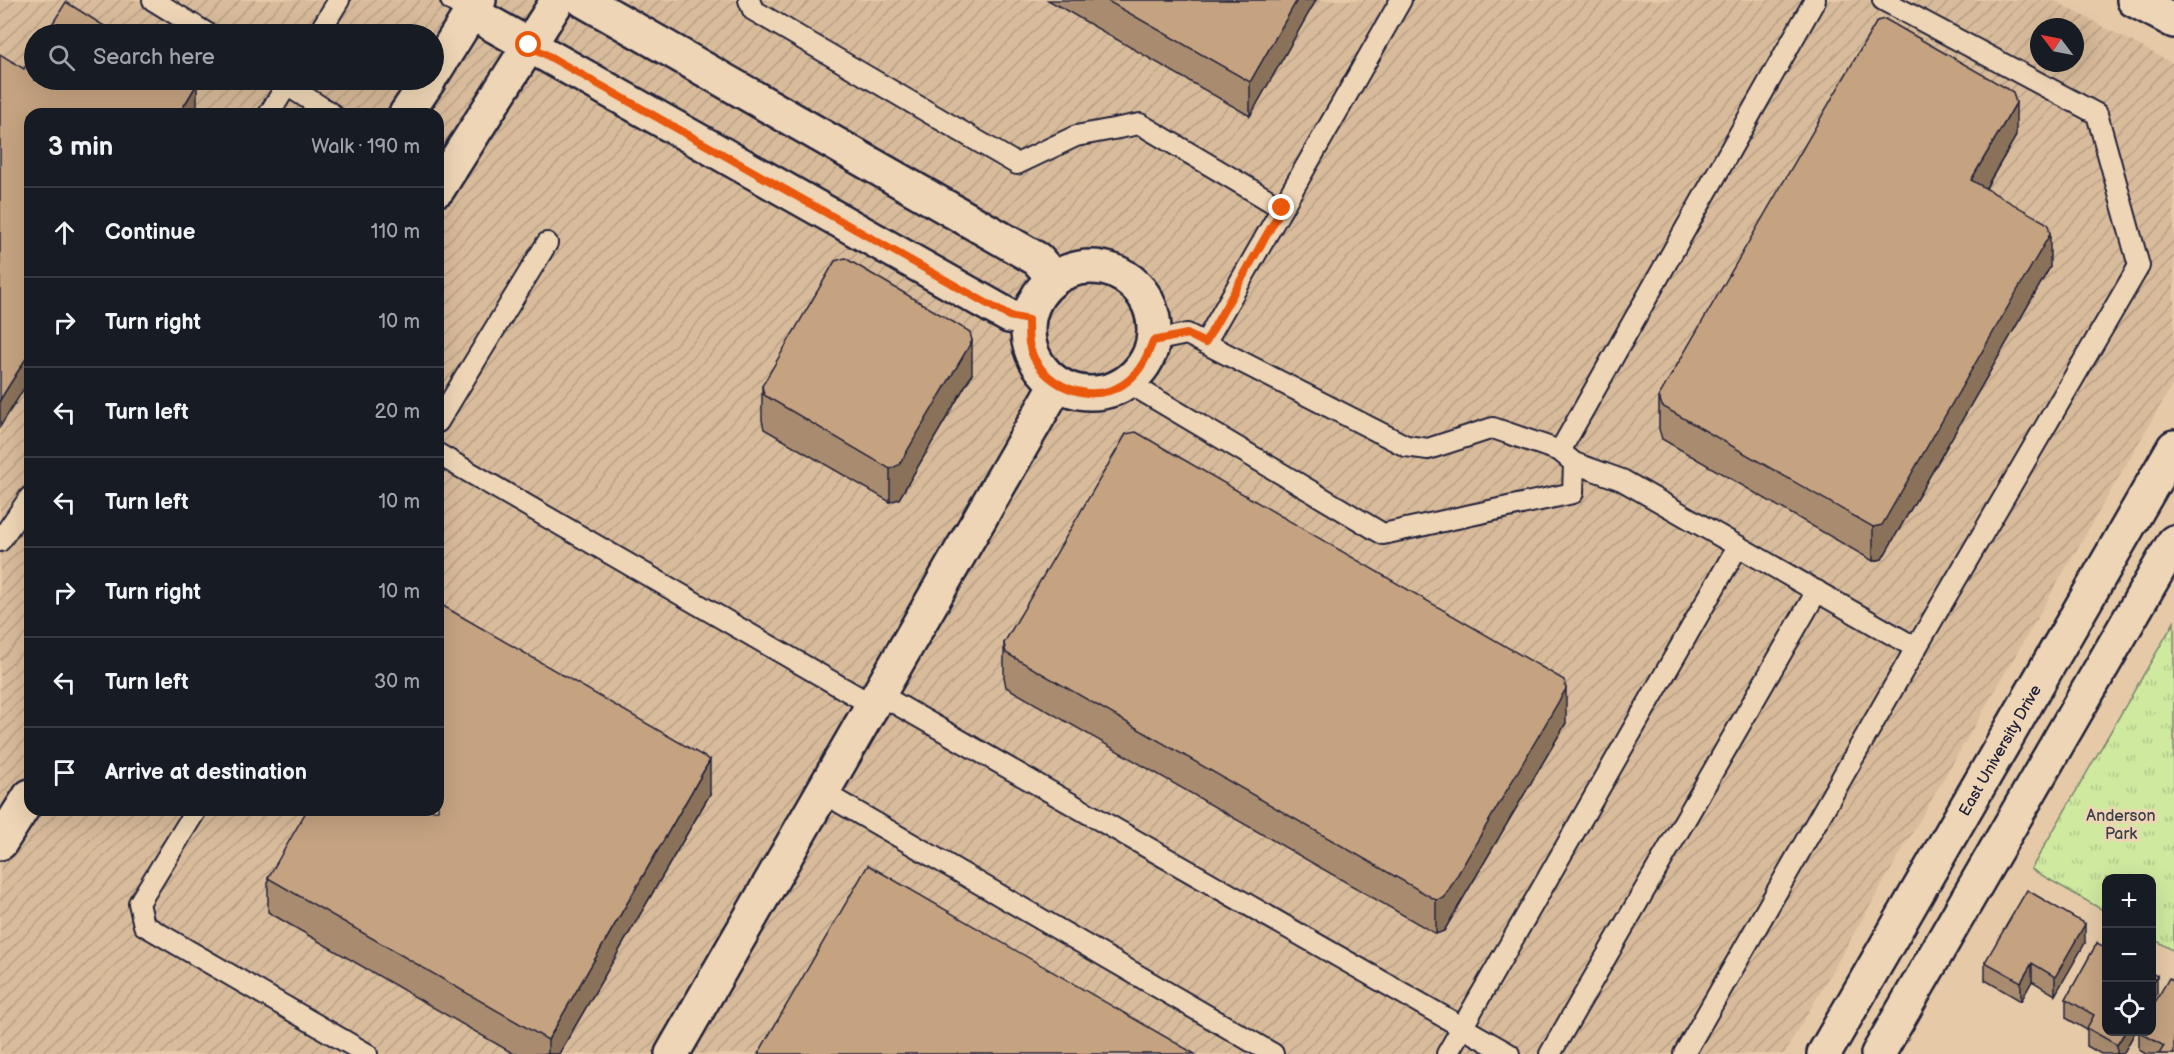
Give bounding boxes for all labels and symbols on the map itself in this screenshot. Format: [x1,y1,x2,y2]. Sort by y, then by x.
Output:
north arrow [2030,18,2084,72]
route start [515,31,541,57]
route end [1268,194,1294,220]
street label: East University Drive [1955,681,2046,820]
park label: Anderson Park [2086,807,2156,844]

